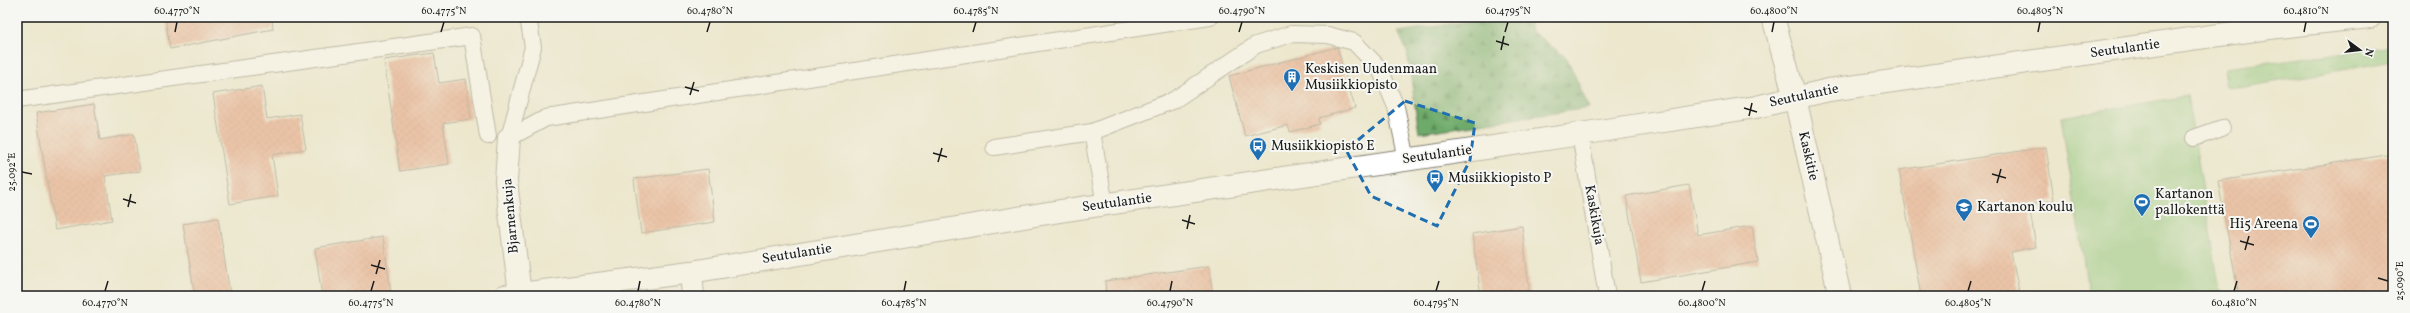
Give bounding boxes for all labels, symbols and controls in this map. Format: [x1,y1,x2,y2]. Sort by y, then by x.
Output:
text: 60.4770°N [154,4,200,18]
text: 60.4775°N [421,4,467,18]
text: 60.4780°N [687,4,734,18]
text: 60.4785°N [954,4,999,18]
text: 60.4790°N [1219,4,1266,18]
text: 60.4795°N [1485,4,1531,18]
text: 60.4800°N [1750,4,1798,18]
text: 60.4805°N [2017,4,2064,18]
text: 60.4810°N [2283,4,2329,18]
north arrow [2340,30,2380,70]
street label: Seutulantie [2089,35,2162,63]
text: N [2360,46,2376,58]
place label: Keskisen Uudenmaan Musiikkiopisto [1305,60,1437,95]
building icon: Keskisen Uudenmaan Musiikkiopisto [1282,67,1302,92]
street label: Seutulantie [1768,79,1841,113]
street label: Kaskitie [1793,129,1823,183]
bus stop icon: Musiikkiopisto E [1248,136,1268,161]
place label: Musiikkiopisto E [1271,137,1375,156]
street label: Seutulantie [1401,141,1474,169]
text: 25.092°E [5,153,19,191]
bus stop icon: Musiikkiopisto P [1425,168,1445,193]
place label: Musiikkiopisto P [1448,169,1551,188]
street label: Bjarnenkuja [498,178,524,254]
street label: Kaskikuja [1579,183,1609,247]
place label: Kartanon pallokenttä [2155,185,2225,220]
street label: Seutulantie [1081,189,1154,217]
sports icon: Kartanon pallokenttä [2132,192,2152,217]
school or university icon: Kartanon koulu [1954,197,1974,222]
place label: Kartanon koulu [1977,198,2073,217]
sports icon: Hi5 Areena [2301,214,2321,239]
place label: Hi5 Areena [2229,215,2298,234]
street label: Seutulantie [761,239,834,269]
text: 25.090°E [2393,261,2407,301]
text: 60.4770°N [82,296,128,310]
text: 60.4775°N [348,296,394,310]
text: 60.4780°N [615,296,662,310]
text: 60.4785°N [882,296,927,310]
text: 60.4790°N [1147,296,1194,310]
text: 60.4795°N [1413,296,1459,310]
text: 60.4800°N [1678,296,1726,310]
text: 60.4805°N [1945,296,1992,310]
text: 60.4810°N [2211,296,2257,310]

